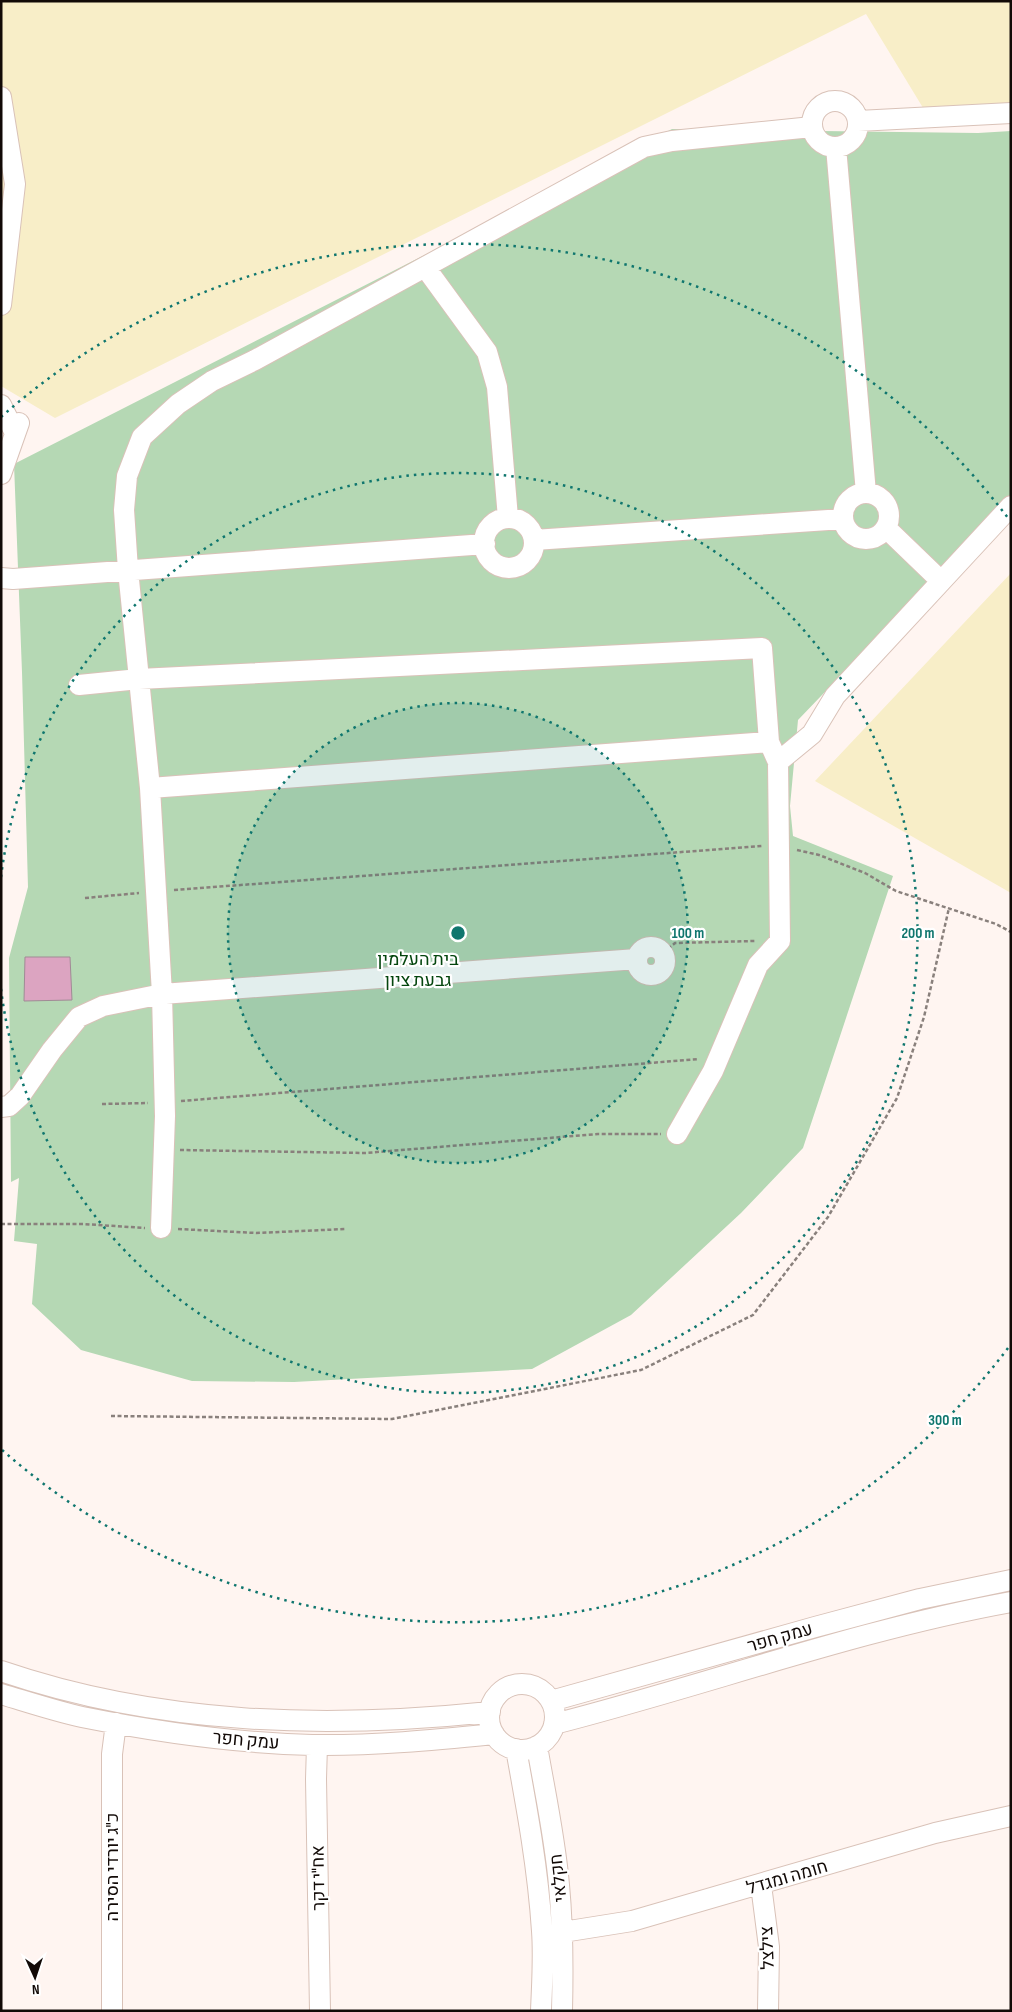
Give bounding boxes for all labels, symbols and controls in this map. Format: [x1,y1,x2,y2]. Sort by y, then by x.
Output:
centre of rings [449,924,467,942]
text: 100 m [672,924,704,943]
text: 200 m [901,924,935,943]
park label: בית העלמין גבעת ציון [377,949,459,991]
text: 300 m [928,1411,962,1430]
street label: עמק חפר [745,1618,815,1657]
street label: עמק חפר [212,1727,280,1754]
street label: כ"ג יורדי הסירה [102,1813,123,1921]
street label: אח"י דקר [307,1845,330,1911]
street label: חקלאי [546,1853,571,1903]
street label: חומה ומגדל [744,1856,830,1899]
street label: צילצל [756,1926,779,1970]
north arrow [10,1952,60,2002]
text: N [31,1981,40,1998]

